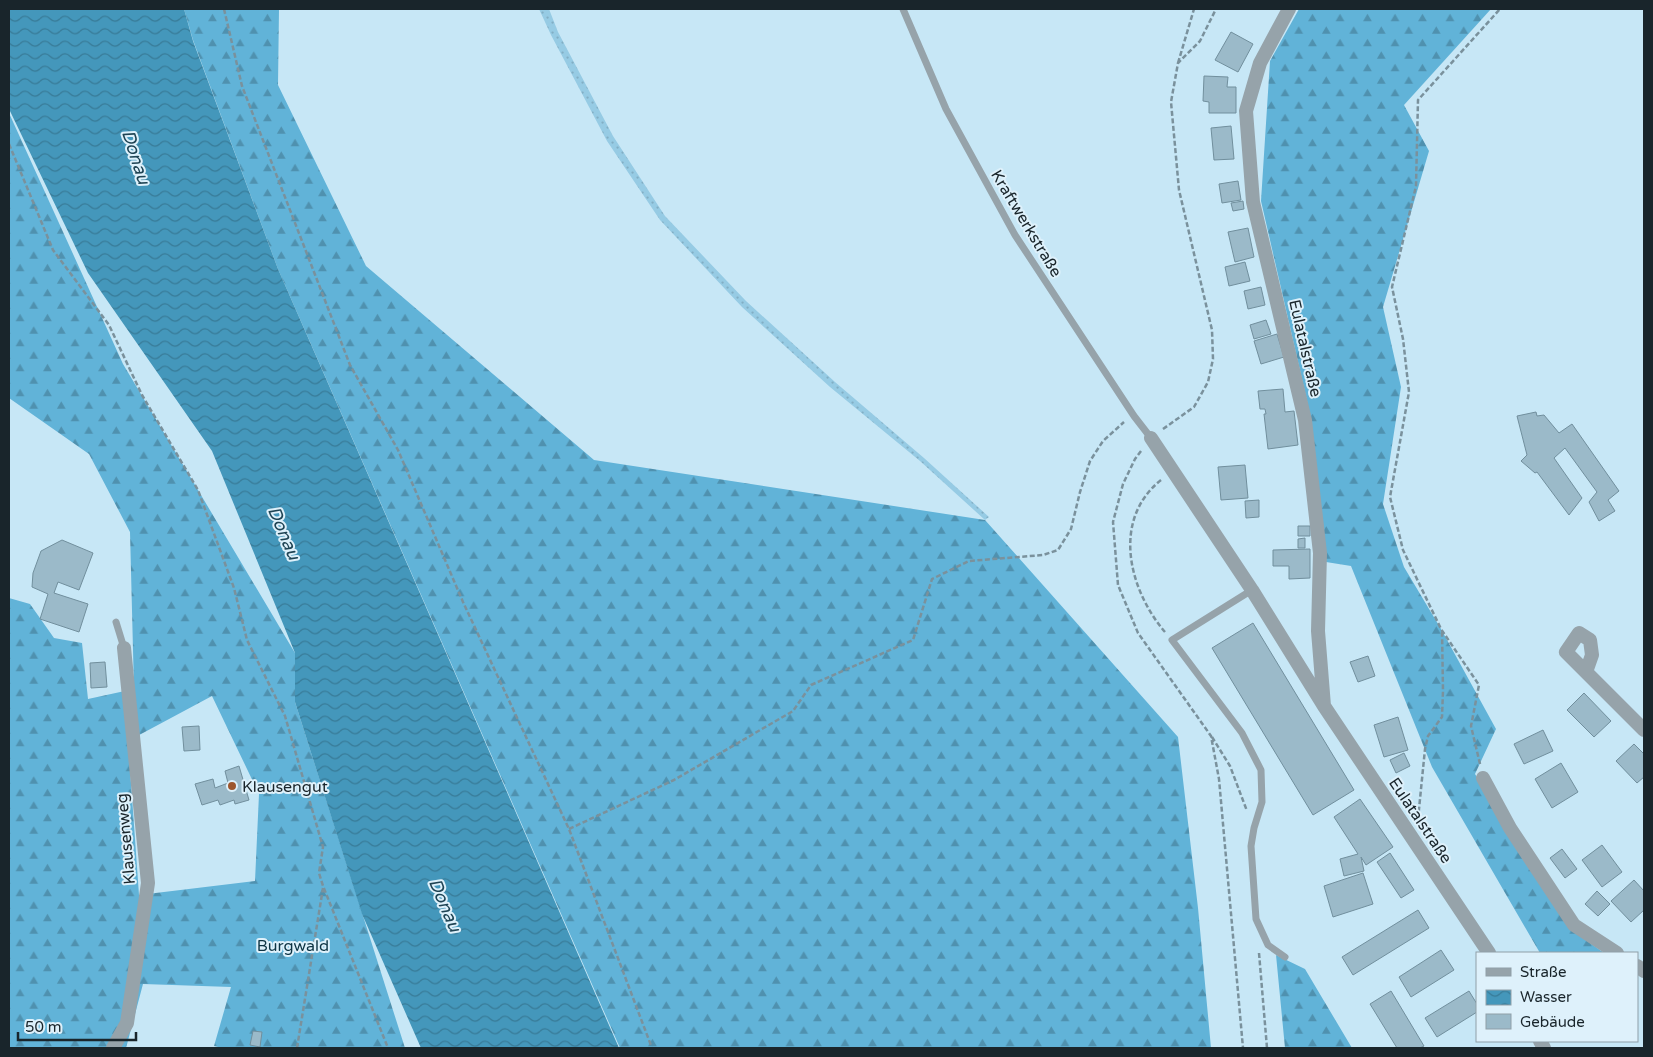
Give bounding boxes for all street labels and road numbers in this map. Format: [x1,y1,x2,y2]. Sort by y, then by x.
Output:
street label: Kraftwerkstraße [986,166,1066,281]
street label: Eulatalstraße [1284,298,1326,399]
street label: Eulatalstraße [1384,774,1456,867]
street label: Klausenweg [112,792,140,885]

